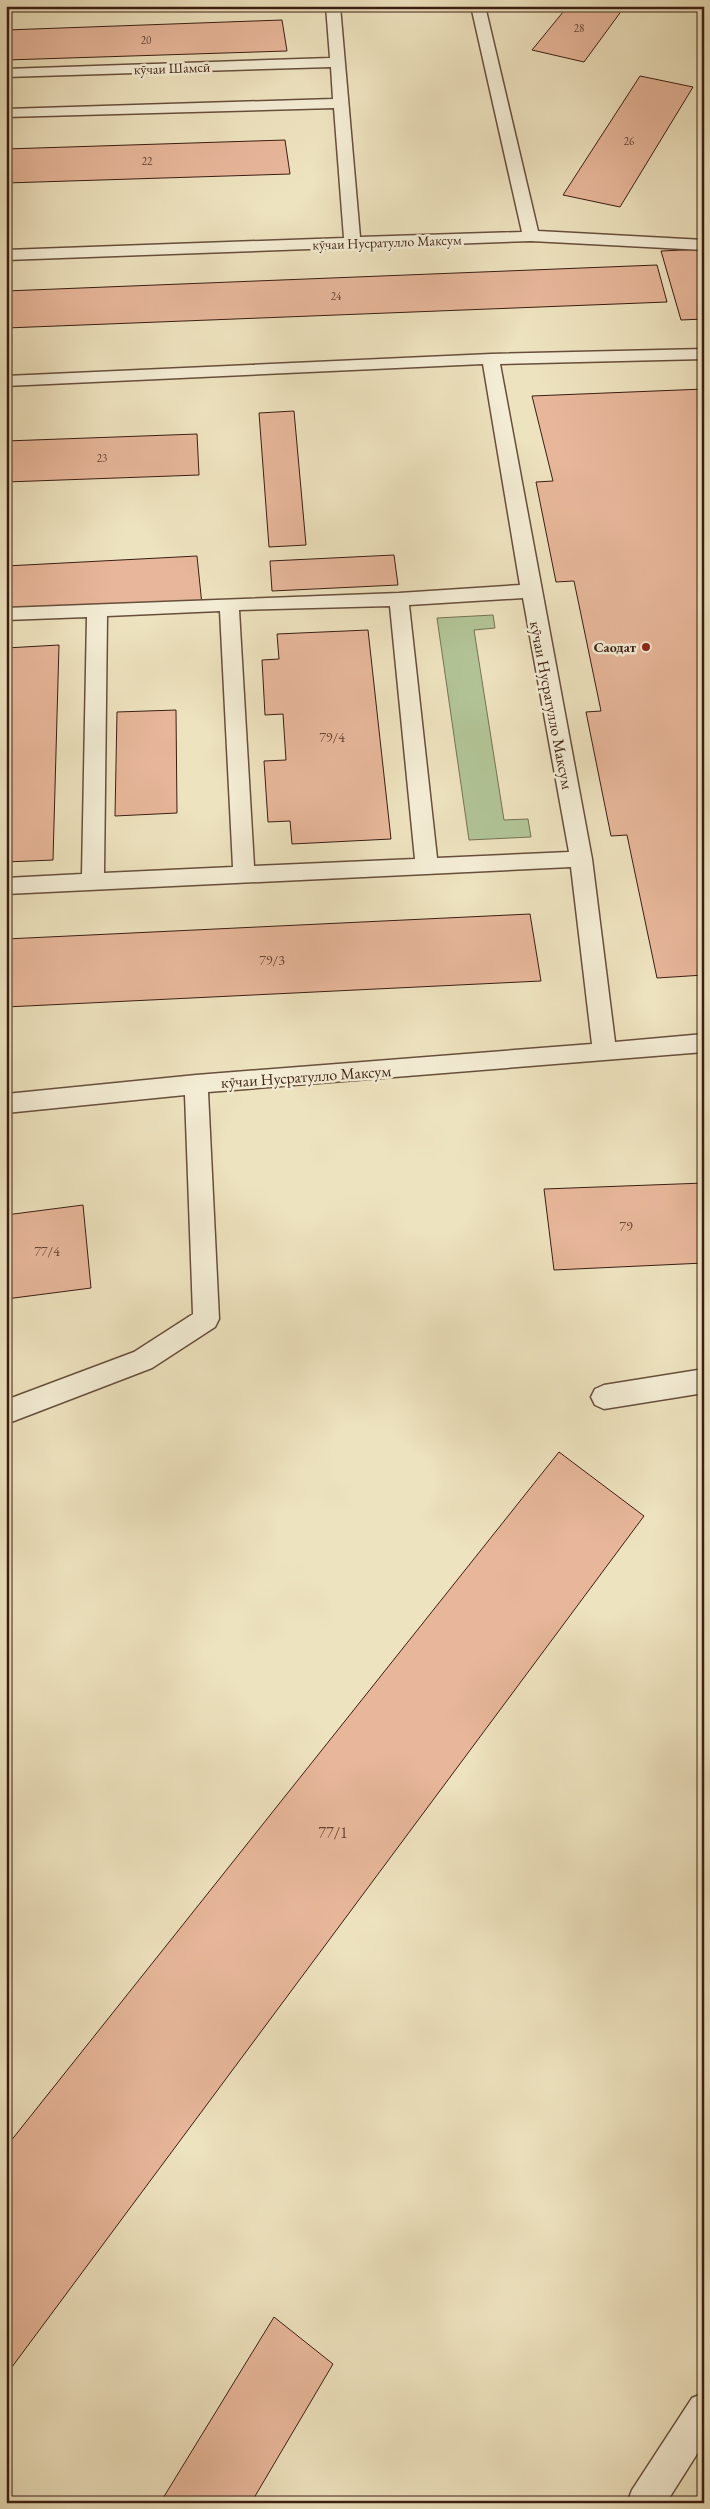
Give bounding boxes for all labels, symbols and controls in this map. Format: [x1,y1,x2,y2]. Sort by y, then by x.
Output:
house number: 28 [574,21,584,35]
house number: 20 [141,33,151,47]
street label: кӯчаи Шамсӣ [133,58,211,78]
house number: 26 [624,134,635,148]
house number: 22 [142,154,153,168]
street label: кӯчаи Нусратулло Максум [312,230,462,254]
house number: 24 [331,289,342,303]
house number: 23 [97,451,107,465]
street label: кӯчаи Нусратулло Максум [525,619,578,791]
place label: Саодат [594,638,637,656]
marker: Саодат [640,641,652,653]
house number: 79/4 [319,728,345,746]
house number: 79/3 [259,951,285,969]
street label: кӯчаи Нусратулло Максум [220,1060,392,1093]
house number: 79 [619,1217,633,1235]
house number: 77/4 [34,1242,60,1260]
house number: 77/1 [318,1822,348,1843]

